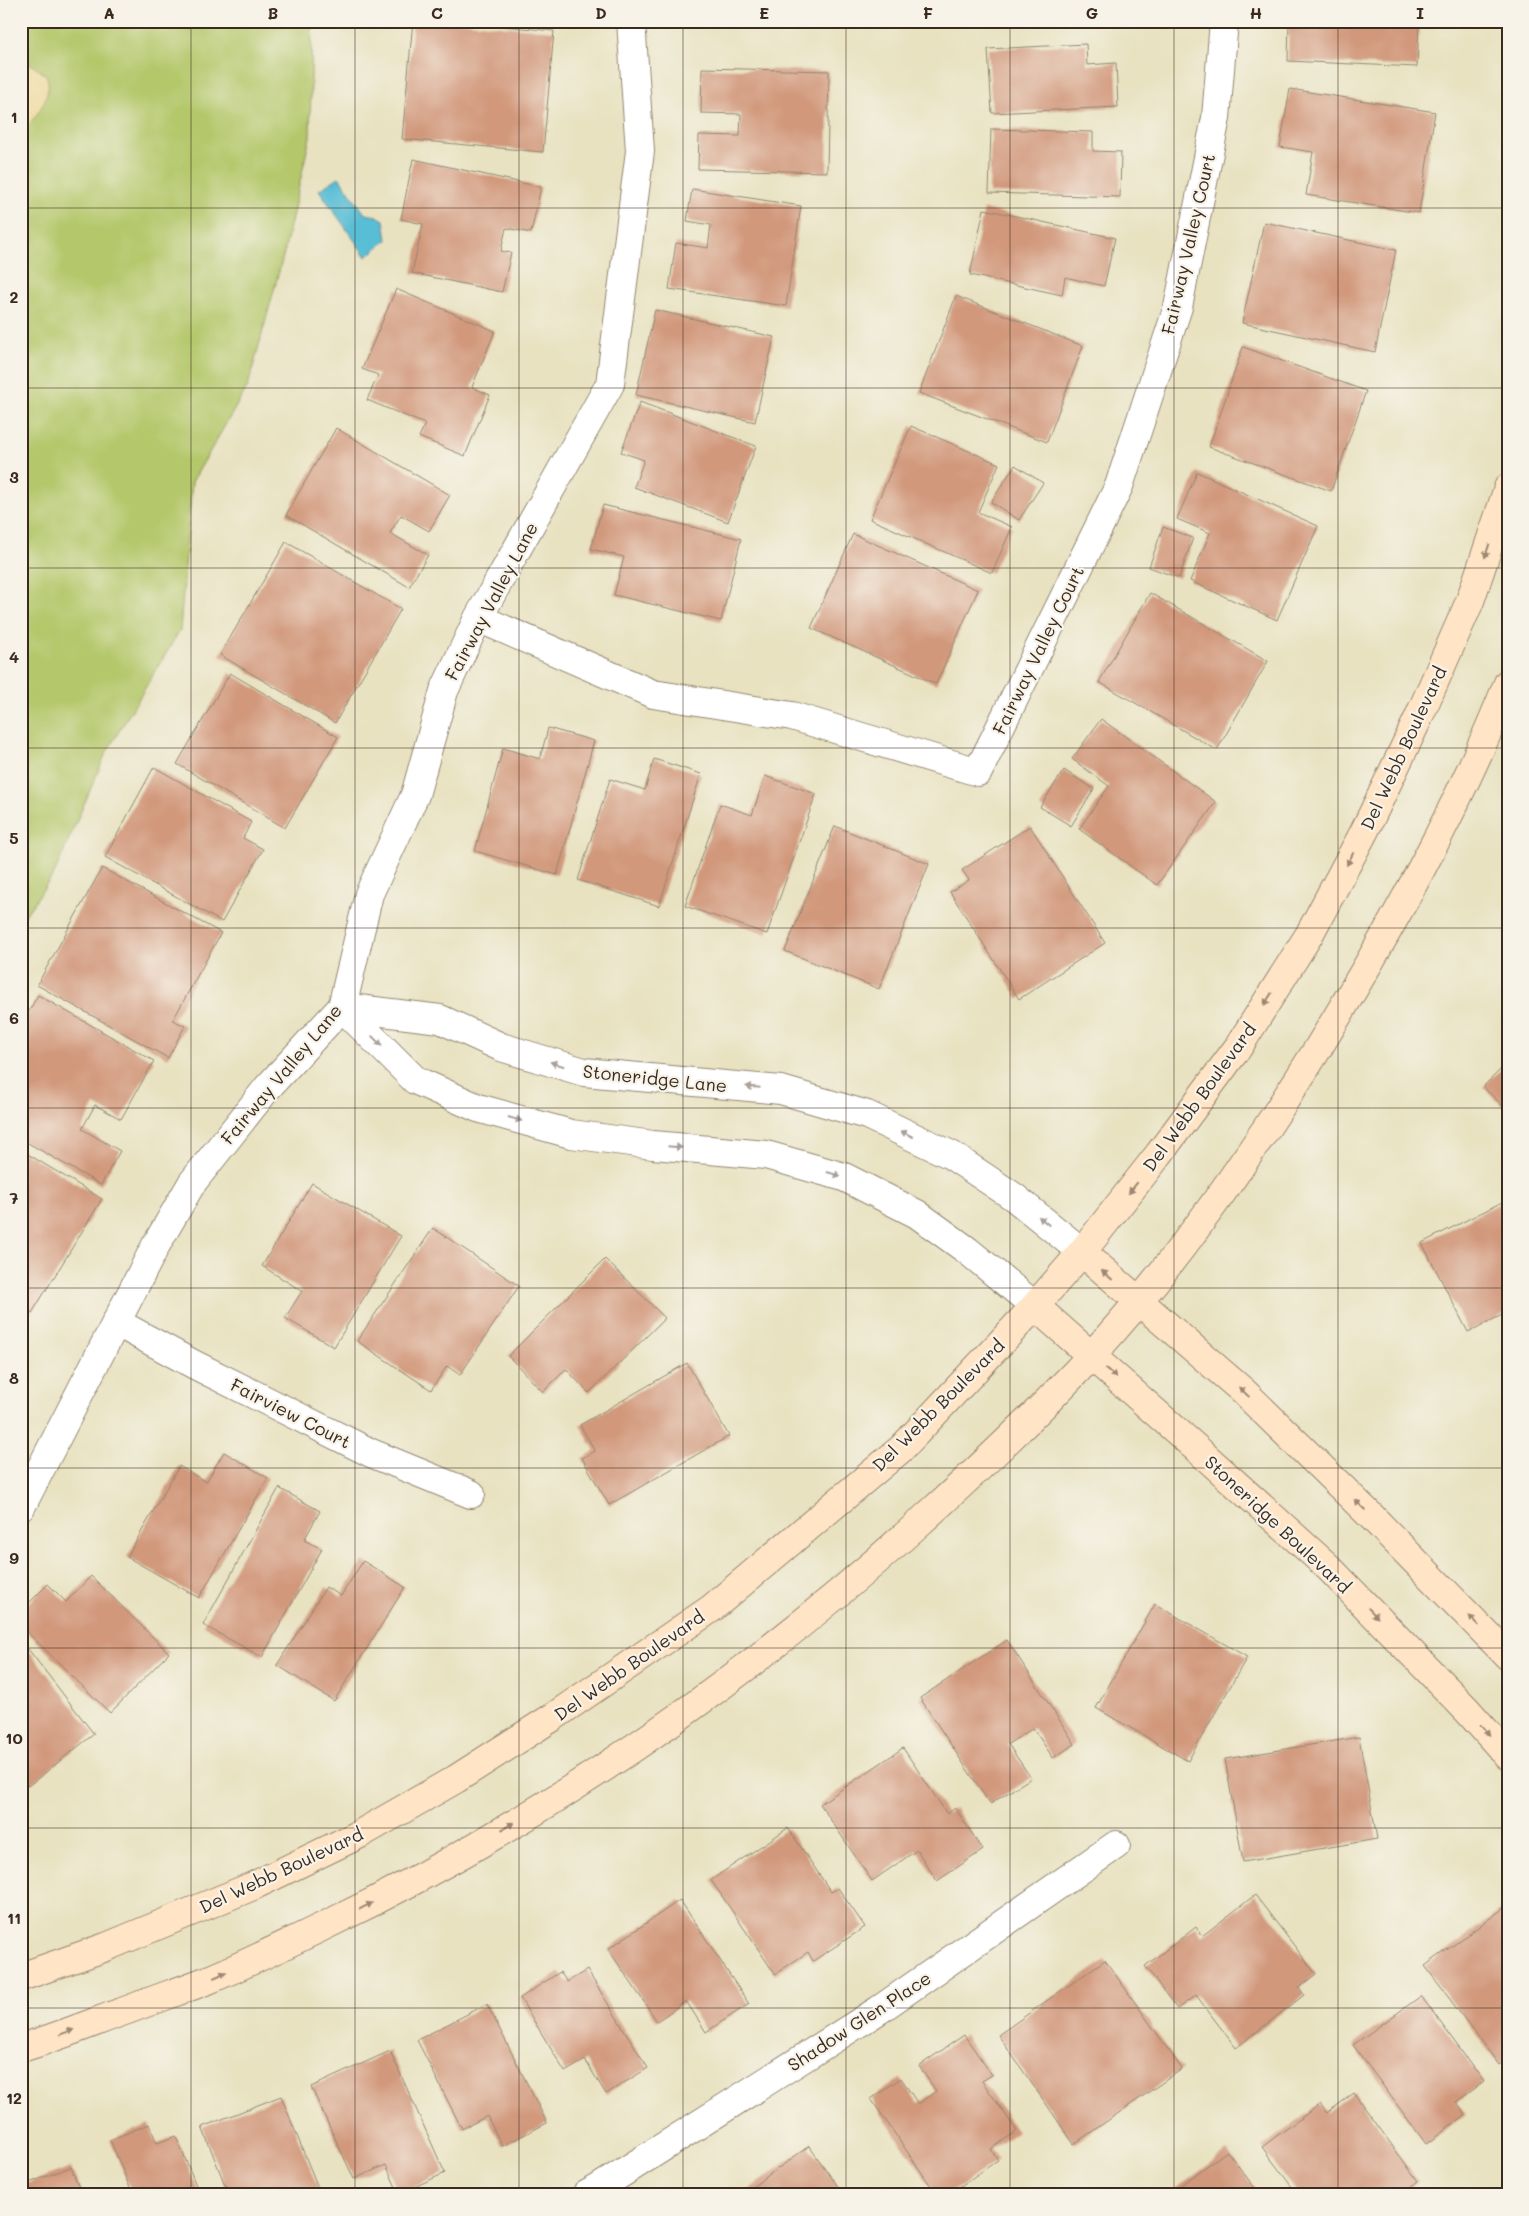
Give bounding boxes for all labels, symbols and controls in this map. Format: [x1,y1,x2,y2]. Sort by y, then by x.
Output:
text: A [103,2,115,23]
text: B [268,2,278,23]
text: C [431,2,443,23]
text: D [595,2,607,23]
text: E [759,2,769,23]
text: F [923,2,933,23]
text: G [1086,2,1098,23]
text: H [1250,2,1262,23]
text: I [1416,2,1424,23]
text: 1 [10,106,18,127]
street label: Fairway Valley Court [1156,151,1220,337]
text: 2 [10,286,19,307]
text: 3 [9,466,19,487]
street label: Fairway Valley Lane [439,518,543,684]
one-way arrow [1483,543,1490,558]
street label: Fairway Valley Court [987,562,1089,738]
text: 4 [9,646,19,667]
street label: Del Webb Boulevard [1355,662,1451,834]
text: 5 [9,827,19,848]
one-way arrow [1346,851,1354,866]
one-way arrow [1263,992,1273,1006]
street label: Fairway Valley Lane [215,999,347,1149]
text: 6 [9,1007,19,1028]
street label: Del Webb Boulevard [1137,1018,1261,1176]
one-way arrow [370,1035,382,1047]
street label: Stoneridge Lane [582,1058,728,1098]
one-way arrow [550,1060,565,1067]
one-way arrow [745,1083,761,1091]
one-way arrow [508,1115,523,1123]
one-way arrow [900,1130,915,1139]
one-way arrow [667,1143,683,1151]
one-way arrow [827,1171,842,1179]
one-way arrow [1127,1181,1138,1194]
text: 7 [10,1187,19,1208]
one-way arrow [1038,1216,1051,1227]
one-way arrow [1101,1269,1113,1281]
street label: Del Webb Boulevard [867,1334,1009,1476]
text: 8 [9,1367,19,1388]
one-way arrow [1105,1367,1117,1378]
street label: Fairview Court [227,1372,355,1454]
one-way arrow [1238,1386,1250,1398]
street label: Stoneridge Boulevard [1200,1450,1356,1598]
one-way arrow [1354,1499,1366,1511]
text: 9 [9,1547,19,1568]
street label: Del Webb Boulevard [549,1604,709,1726]
one-way arrow [1366,1607,1378,1619]
one-way arrow [1468,1616,1480,1628]
one-way arrow [1479,1724,1491,1736]
text: 10 [5,1727,23,1748]
street label: Del Webb Boulevard [195,1822,367,1918]
one-way arrow [502,1822,515,1831]
one-way arrow [359,1901,374,1910]
text: 11 [7,1907,21,1928]
street label: Shadow Glen Place [783,1966,935,2076]
one-way arrow [212,1971,227,1979]
one-way arrow [60,2028,75,2036]
text: 12 [6,2087,22,2108]

